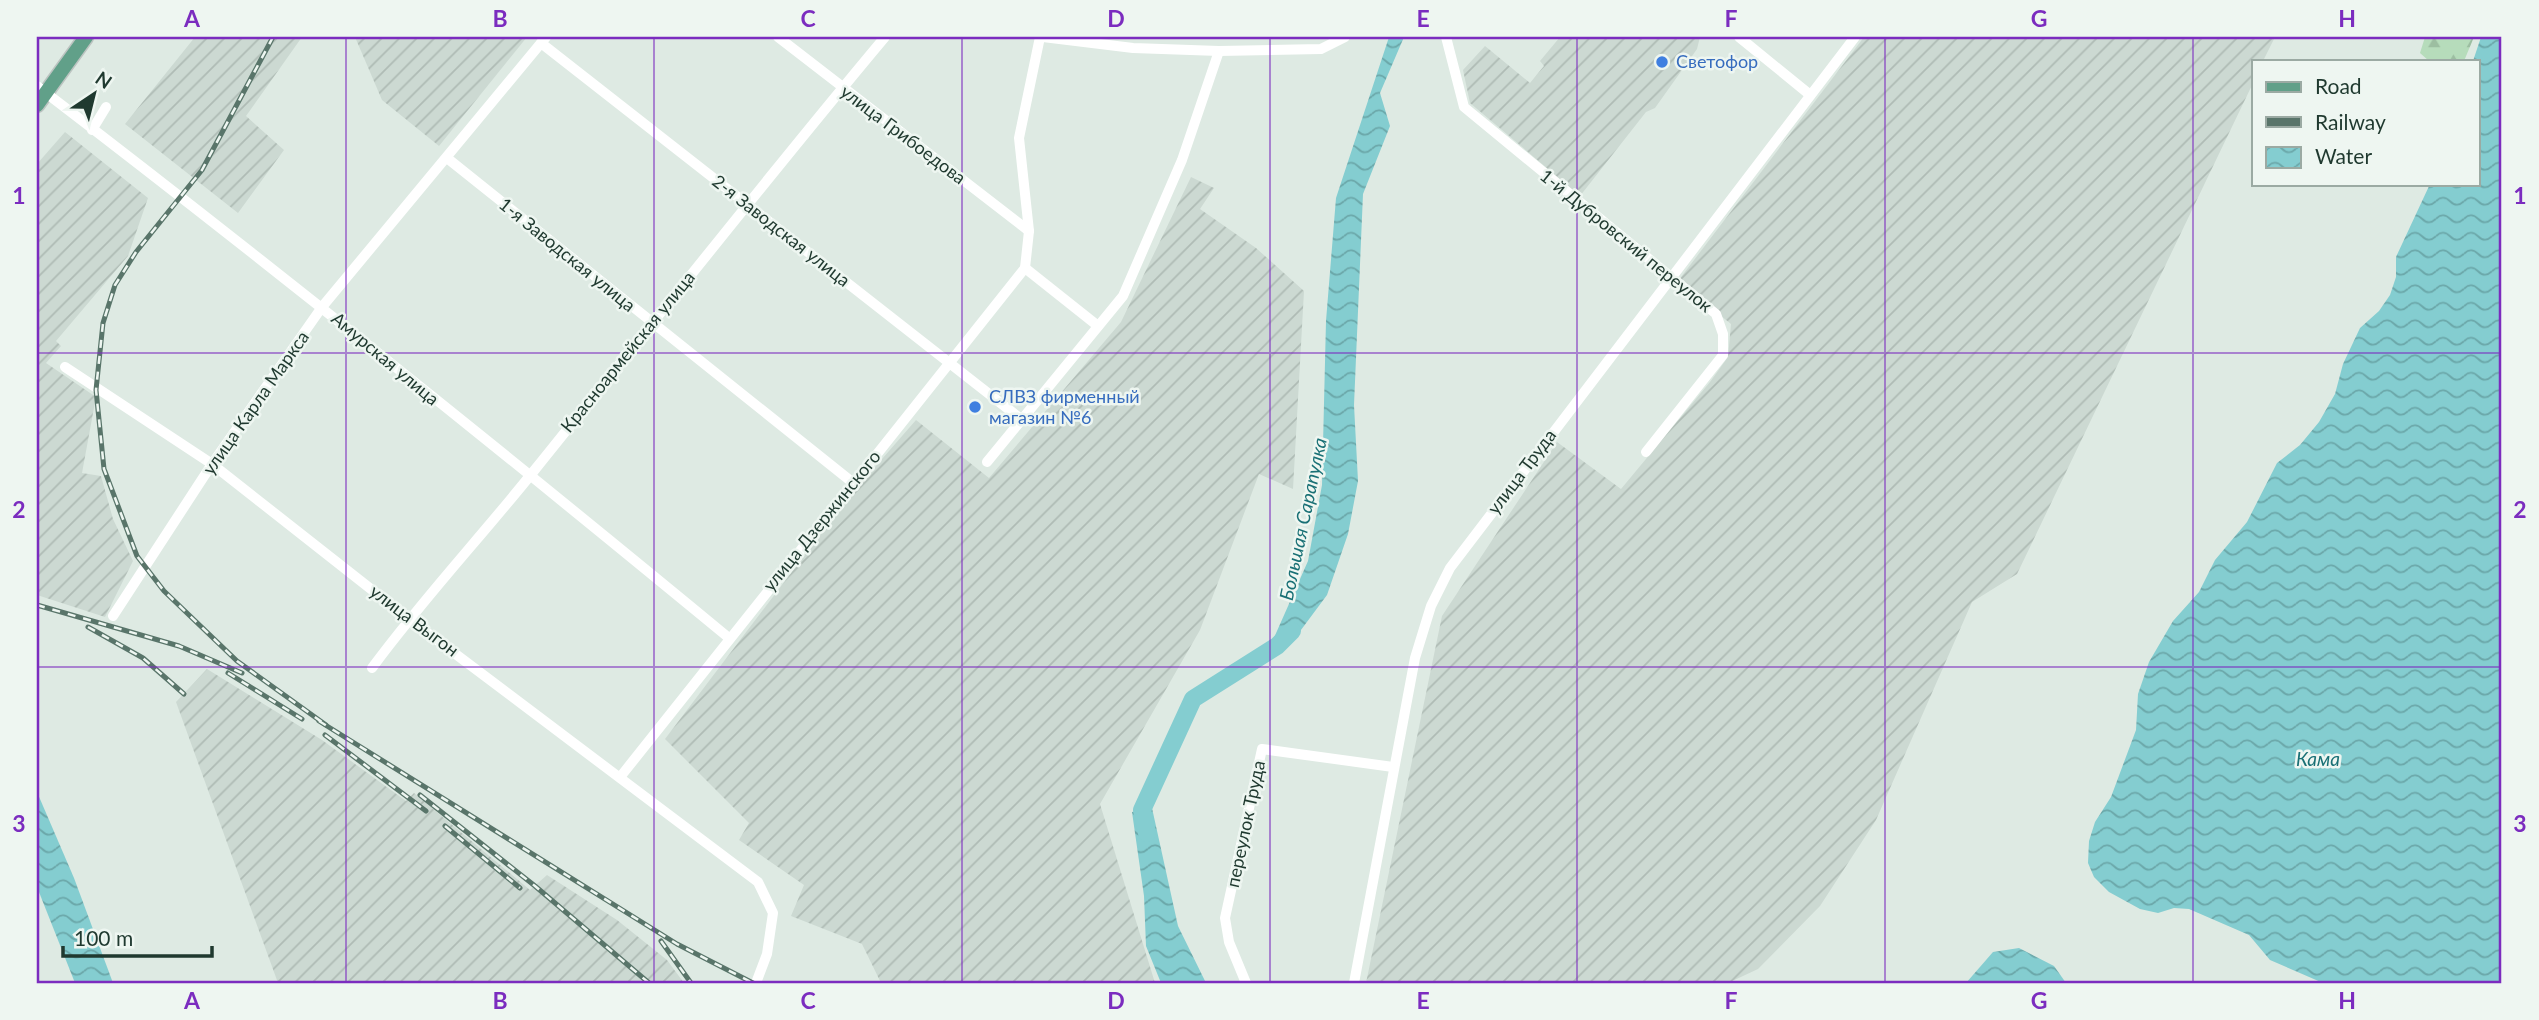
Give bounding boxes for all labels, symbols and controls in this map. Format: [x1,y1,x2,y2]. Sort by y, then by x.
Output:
text: A [183,4,201,32]
text: B [492,4,508,32]
text: C [800,4,816,32]
text: D [1107,4,1125,32]
text: E [1416,4,1430,32]
text: F [1724,4,1738,32]
text: G [2031,4,2047,32]
text: H [2338,4,2356,32]
place label: Светофор [1676,50,1758,72]
marker: Светофор [1654,54,1670,70]
north arrow [60,60,130,130]
legend [2252,60,2480,186]
text: N [91,66,117,93]
text: Road [2315,73,2362,98]
street label: улица Грибоедова [837,80,971,188]
text: Railway [2315,109,2386,134]
text: Water [2315,143,2372,168]
street label: 1-й Дубровский переулок [1536,164,1718,317]
street label: 2-я Заводская улица [708,170,855,291]
text: 1 [12,181,26,209]
text: 1 [2513,181,2527,209]
street label: 1-я Заводская улица [495,192,640,316]
street label: Красноармейская улица [555,266,699,436]
street label: Амурская улица [327,307,444,410]
street label: улица Карла Маркса [197,326,313,479]
place label: СЛВЗ фирменный магазин №6 [989,385,1140,428]
marker: СЛВЗ фирменный магазин №6 [967,399,983,415]
street label: улица Труда [1482,425,1560,518]
water label: Большая Сарапулка [1274,435,1331,602]
street label: улица Дзержинского [758,446,885,595]
text: 2 [12,495,26,523]
text: 2 [2513,495,2527,523]
street label: улица Выгон [366,580,463,661]
water label: Кама [2296,747,2340,770]
street label: переулок Труда [1221,758,1269,889]
text: 3 [12,809,26,837]
text: 3 [2513,809,2527,837]
scale bar [63,915,212,959]
text: 100 m [74,925,133,950]
text: A [183,986,201,1014]
text: B [492,986,508,1014]
text: C [800,986,816,1014]
text: D [1107,986,1125,1014]
text: E [1416,986,1430,1014]
text: F [1724,986,1738,1014]
text: G [2031,986,2047,1014]
text: H [2338,986,2356,1014]

